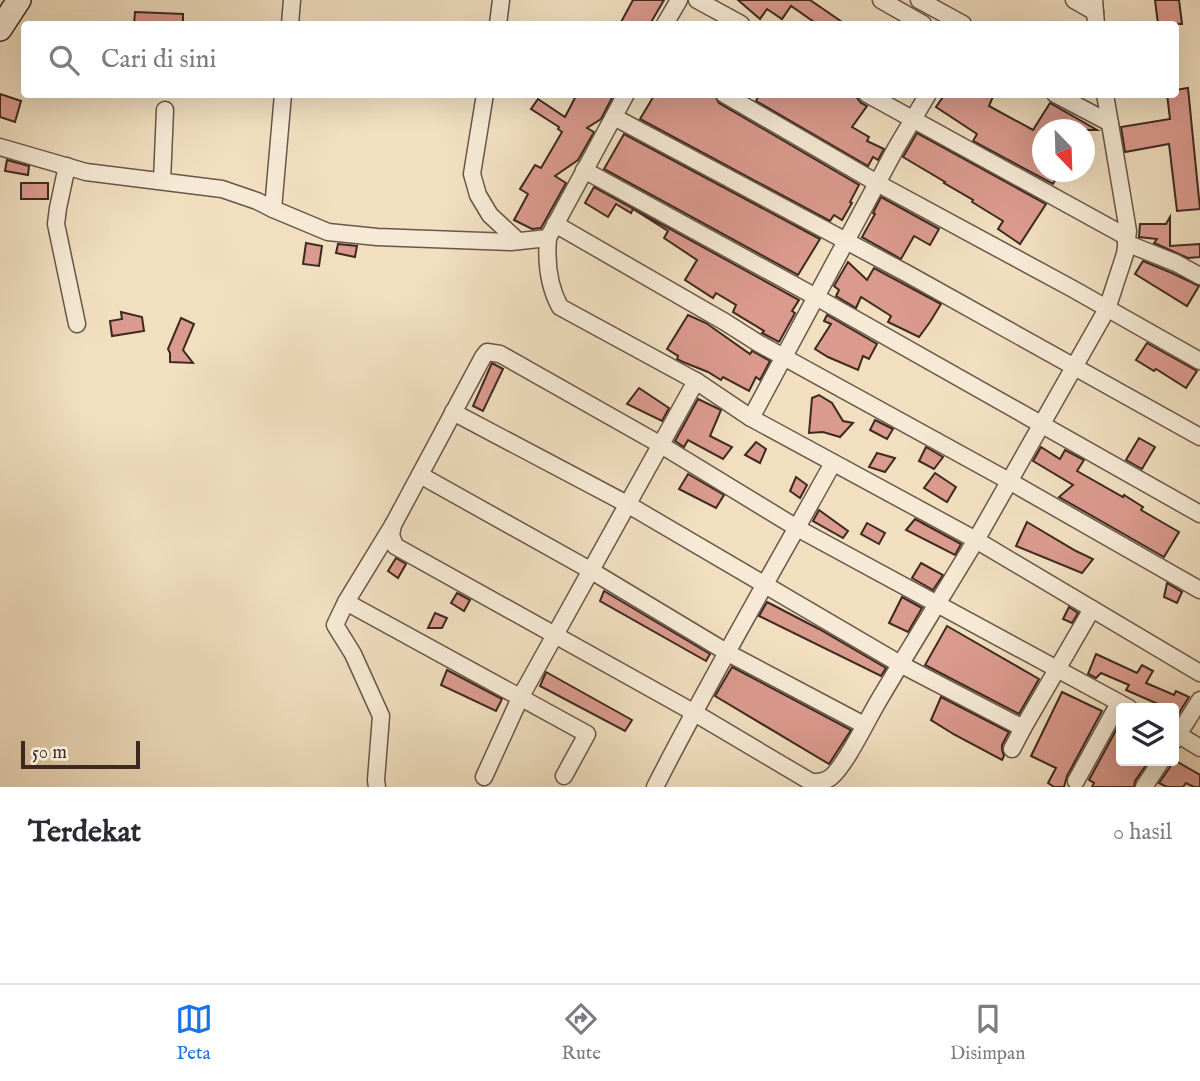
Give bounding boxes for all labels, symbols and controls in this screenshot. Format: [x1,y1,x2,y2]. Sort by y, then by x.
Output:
search box [21,21,1179,98]
icon: search [45,41,83,79]
text: Cari di sini [101,43,216,76]
north arrow [1032,119,1095,182]
map controls [1116,703,1179,766]
button: layers [1116,703,1179,766]
scale bar [21,738,140,770]
text: 50 m [32,741,67,765]
text: Terdekat [28,814,141,852]
text: 0 hasil [1113,818,1172,847]
tab: Peta [175,1000,213,1066]
tab: Rute [562,1000,601,1066]
tab: Disimpan [950,1000,1025,1066]

